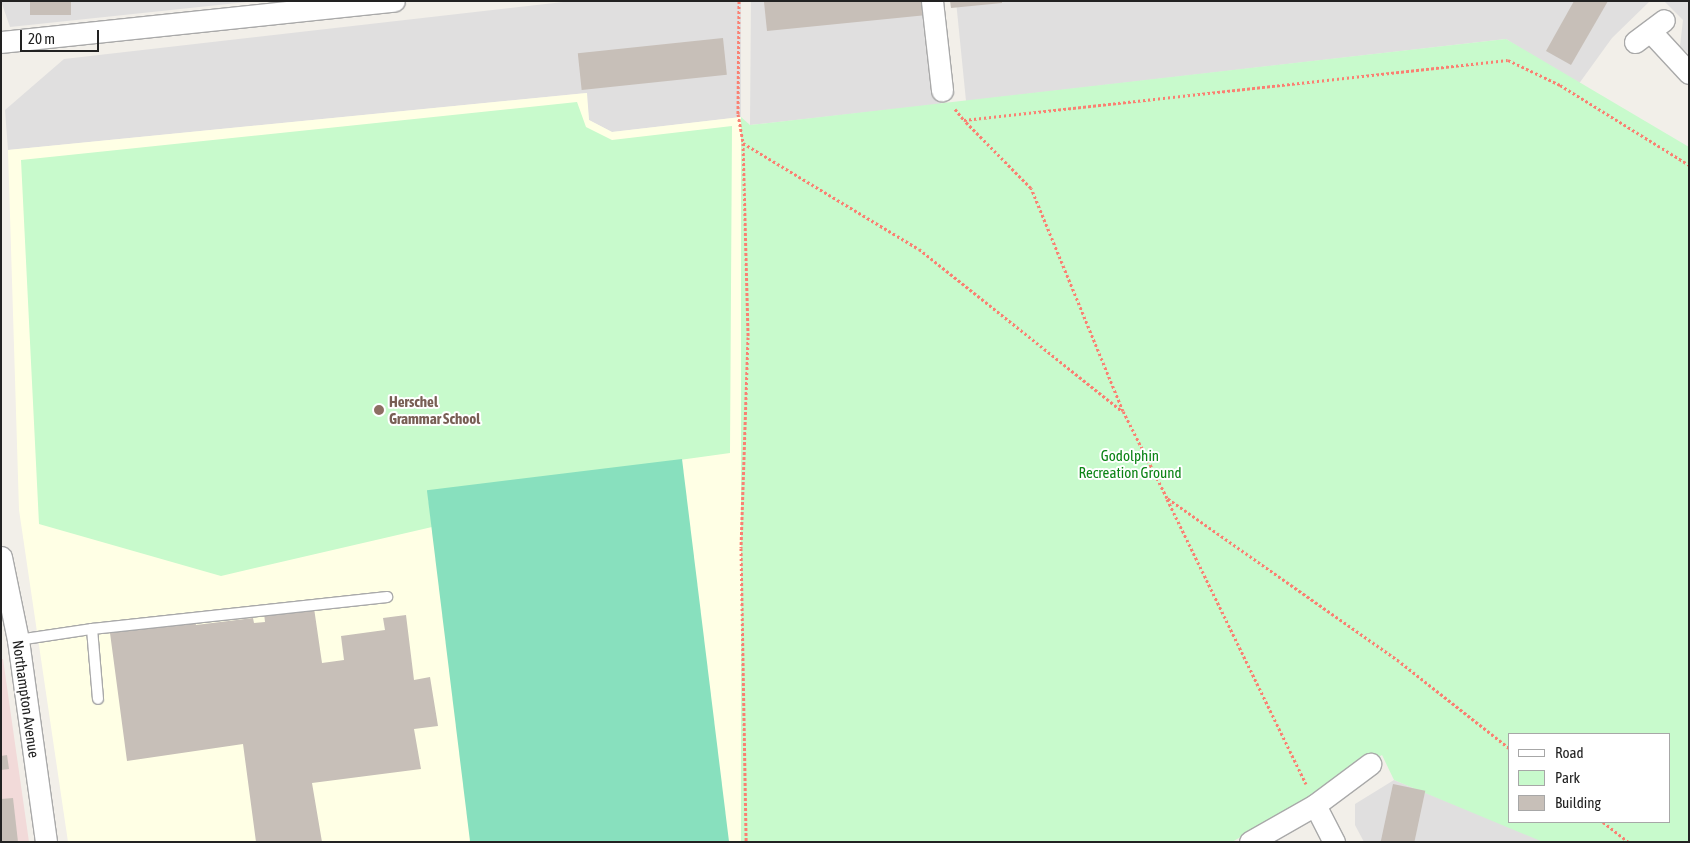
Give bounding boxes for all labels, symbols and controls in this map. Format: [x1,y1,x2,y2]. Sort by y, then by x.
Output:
scale bar [22,20,101,52]
text: 20 m [28,30,55,47]
place label: Herschel Grammar School [389,392,480,427]
marker: Herschel Grammar School [373,404,385,416]
park label: Godolphin Recreation Ground [1078,446,1182,481]
street label: Northampton Avenue [9,639,43,759]
legend [1508,733,1670,823]
text: Road [1555,744,1584,761]
text: Park [1555,769,1580,786]
text: Building [1555,794,1601,811]

